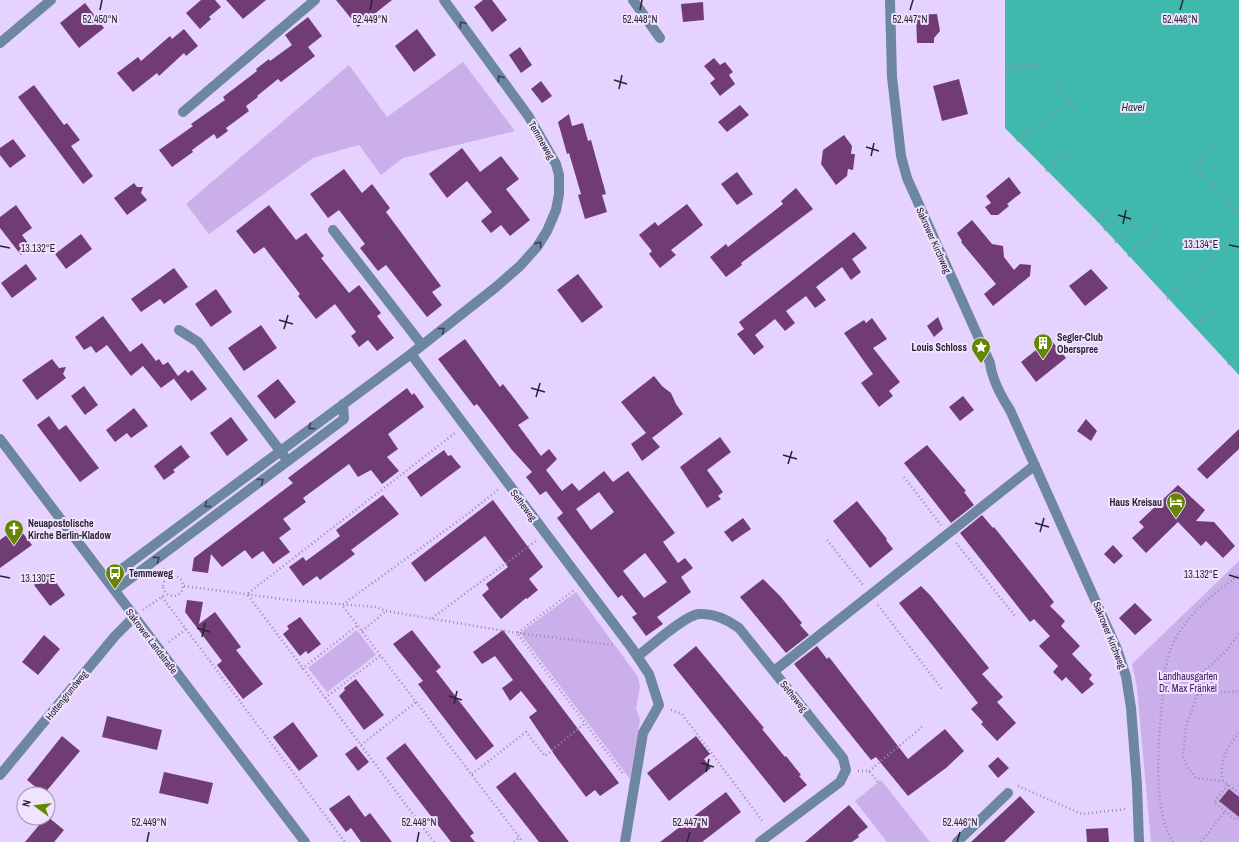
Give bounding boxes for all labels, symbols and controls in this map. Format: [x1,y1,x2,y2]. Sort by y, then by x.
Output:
text: 52.450°N [83,13,118,26]
text: 52.449°N [353,13,388,26]
text: 52.448°N [623,13,658,26]
text: 52.447°N [893,13,928,26]
text: 52.446°N [1163,13,1198,26]
one-way arrow [460,22,467,29]
one-way arrow [498,75,505,82]
water label: Havel [1121,100,1146,114]
street label: Temmeweg [525,119,558,162]
street label: Sakrower Kirchweg [913,205,954,276]
text: 13.134°E [1184,238,1218,251]
one-way arrow [534,241,542,248]
text: 13.132°E [21,242,55,255]
one-way arrow [437,327,444,334]
place label: Segler-Club Oberspree [1057,331,1103,356]
building icon: Segler-Club Oberspree [1032,332,1054,360]
place icon: Louis Schloss [970,336,992,364]
place label: Louis Schloss [911,341,967,354]
one-way arrow [309,422,316,429]
one-way arrow [257,478,264,485]
street label: Setheweg [507,487,540,524]
hotel icon: Haus Kreisau [1165,491,1187,519]
place label: Haus Kreisau [1110,496,1162,509]
one-way arrow [205,500,212,507]
place label: Neuapostolische Kirche Berlin-Kladow [28,517,112,542]
church icon: Neuapostolische Kirche Berlin-Kladow [3,518,25,546]
one-way arrow [153,557,160,564]
bus stop icon: Temmeweg [104,562,126,590]
place label: Temmeweg [129,567,173,580]
text: 13.132°E [1184,568,1218,581]
text: 13.130°E [21,572,55,585]
street label: Sakrower Kirchweg [1090,600,1129,671]
street label: Sakrower Landstraße [123,606,181,677]
street label: Hottengrundweg [42,668,91,723]
park label: Landhausgarten Dr. Max Fränkel [1158,670,1218,695]
street label: Setheweg [777,678,810,715]
north arrow [16,786,56,826]
text: N [19,798,34,808]
text: 52.449°N [132,816,167,829]
text: 52.448°N [402,816,437,829]
text: 52.447°N [673,816,708,829]
text: 52.446°N [943,816,978,829]

